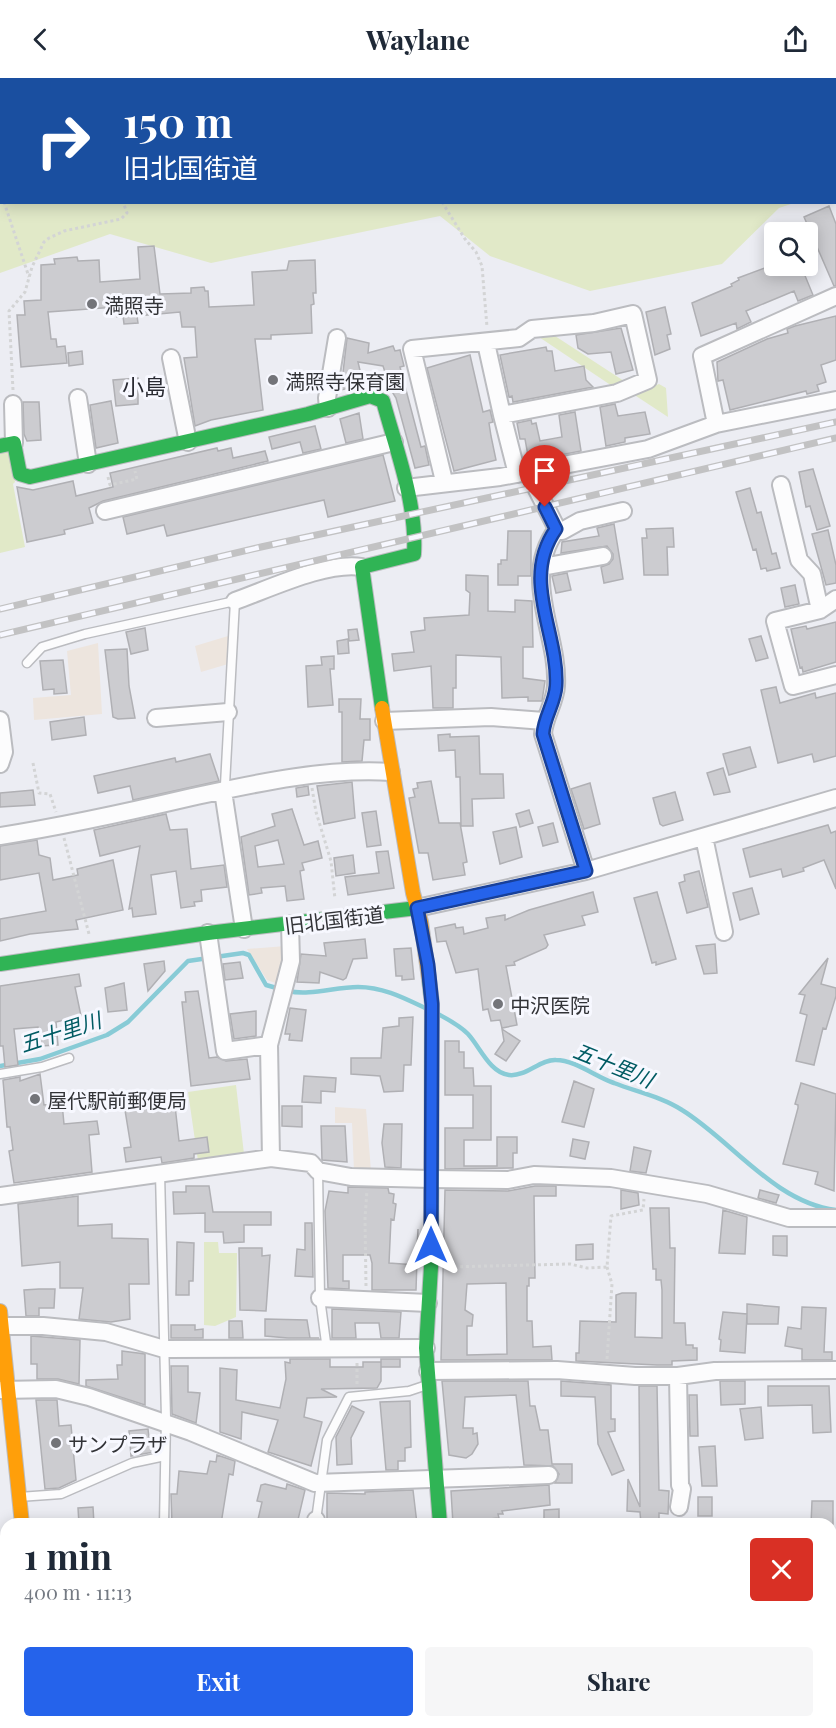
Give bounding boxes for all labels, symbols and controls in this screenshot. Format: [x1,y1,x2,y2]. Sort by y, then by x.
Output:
text: Waylane [366,21,470,57]
icon: back [24,23,57,56]
icon: share [779,23,812,56]
text: 150 m [123,93,233,149]
icon: right [24,102,102,180]
text: 旧北国街道 [123,149,258,185]
map controls [764,222,818,276]
button: search [764,222,818,276]
place label: 満照寺 [104,291,164,318]
marker: 満照寺 [85,297,99,311]
place label: 満照寺保育園 [285,367,405,394]
district label: 小島 [122,371,166,401]
marker: 満照寺保育園 [266,373,280,387]
pin [519,445,570,507]
icon: arrive [528,454,561,487]
street label: 旧北国街道 [283,900,385,938]
place label: 中沢医院 [510,991,590,1018]
marker: 中沢医院 [491,997,505,1011]
water label: 五十里川 [16,1004,106,1057]
water label: 五十里川 [570,1035,660,1093]
place label: 屋代駅前郵便局 [47,1086,187,1113]
marker: 屋代駅前郵便局 [28,1092,42,1106]
position arrow [399,1213,463,1277]
place label: サンプラザ [68,1430,167,1457]
marker: サンプラザ [49,1436,63,1450]
text: 1 min [24,1531,112,1579]
button: close [750,1538,813,1601]
text: 400 m · 11:13 [24,1578,132,1605]
button: Exit [24,1647,413,1716]
button: Share [425,1647,813,1716]

